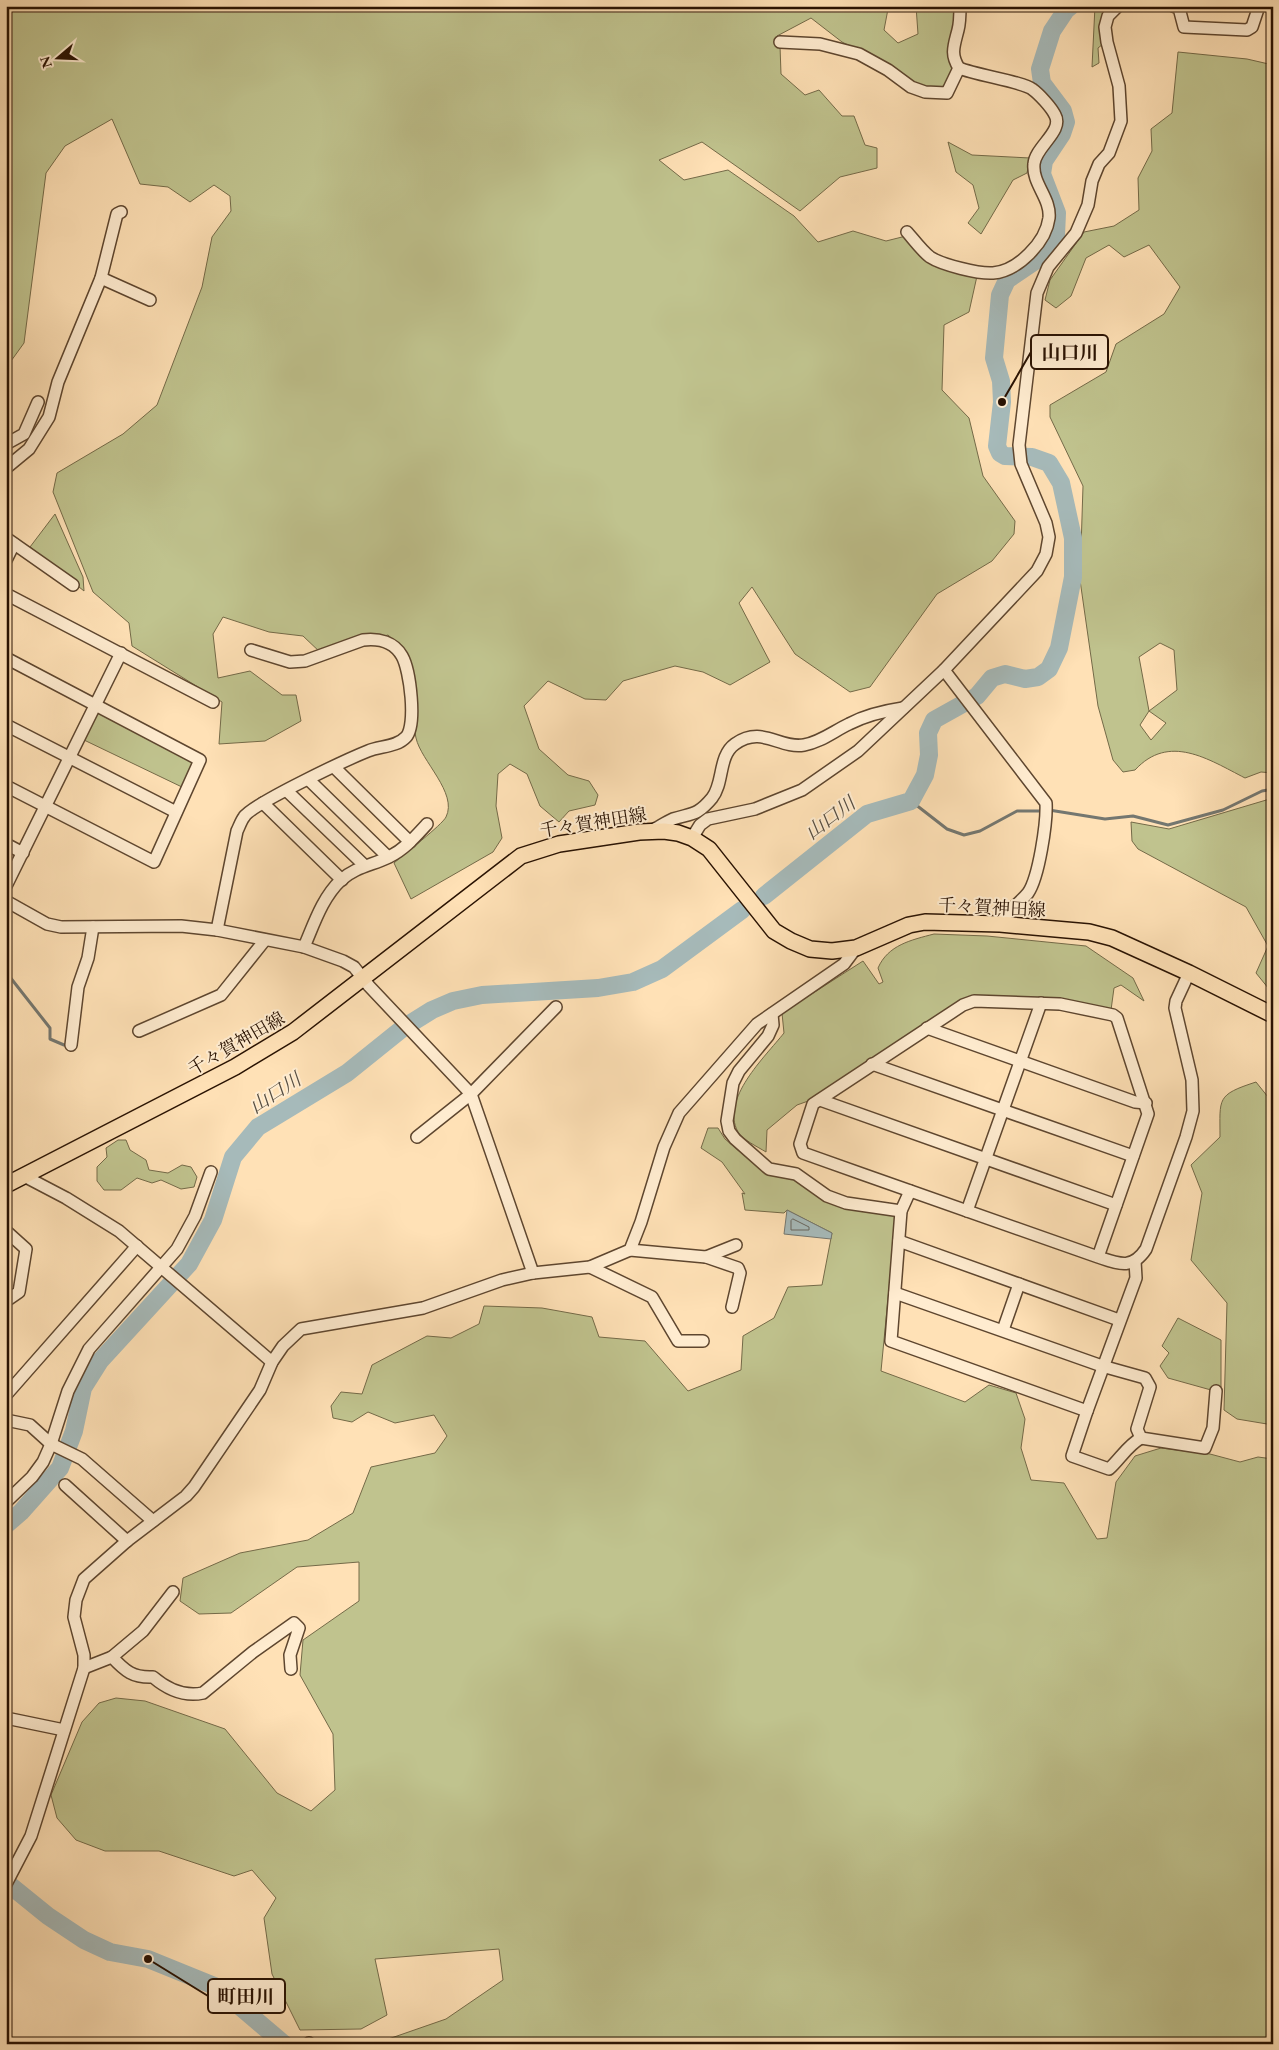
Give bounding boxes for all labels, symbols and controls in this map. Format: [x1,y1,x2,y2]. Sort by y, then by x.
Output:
north arrow [32,32,82,82]
text: N [35,53,56,71]
callout: 山口川 [1031,335,1108,369]
text: 山口川 [1041,340,1099,365]
water label: 山口川 [800,790,862,845]
street label: 千々賀神田線 [538,802,648,842]
street label: 千々賀神田線 [937,893,1047,921]
street label: 千々賀神田線 [183,1006,289,1080]
water label: 山口川 [244,1066,307,1119]
callout: 町田川 [208,1979,285,2013]
text: 町田川 [217,1984,275,2009]

